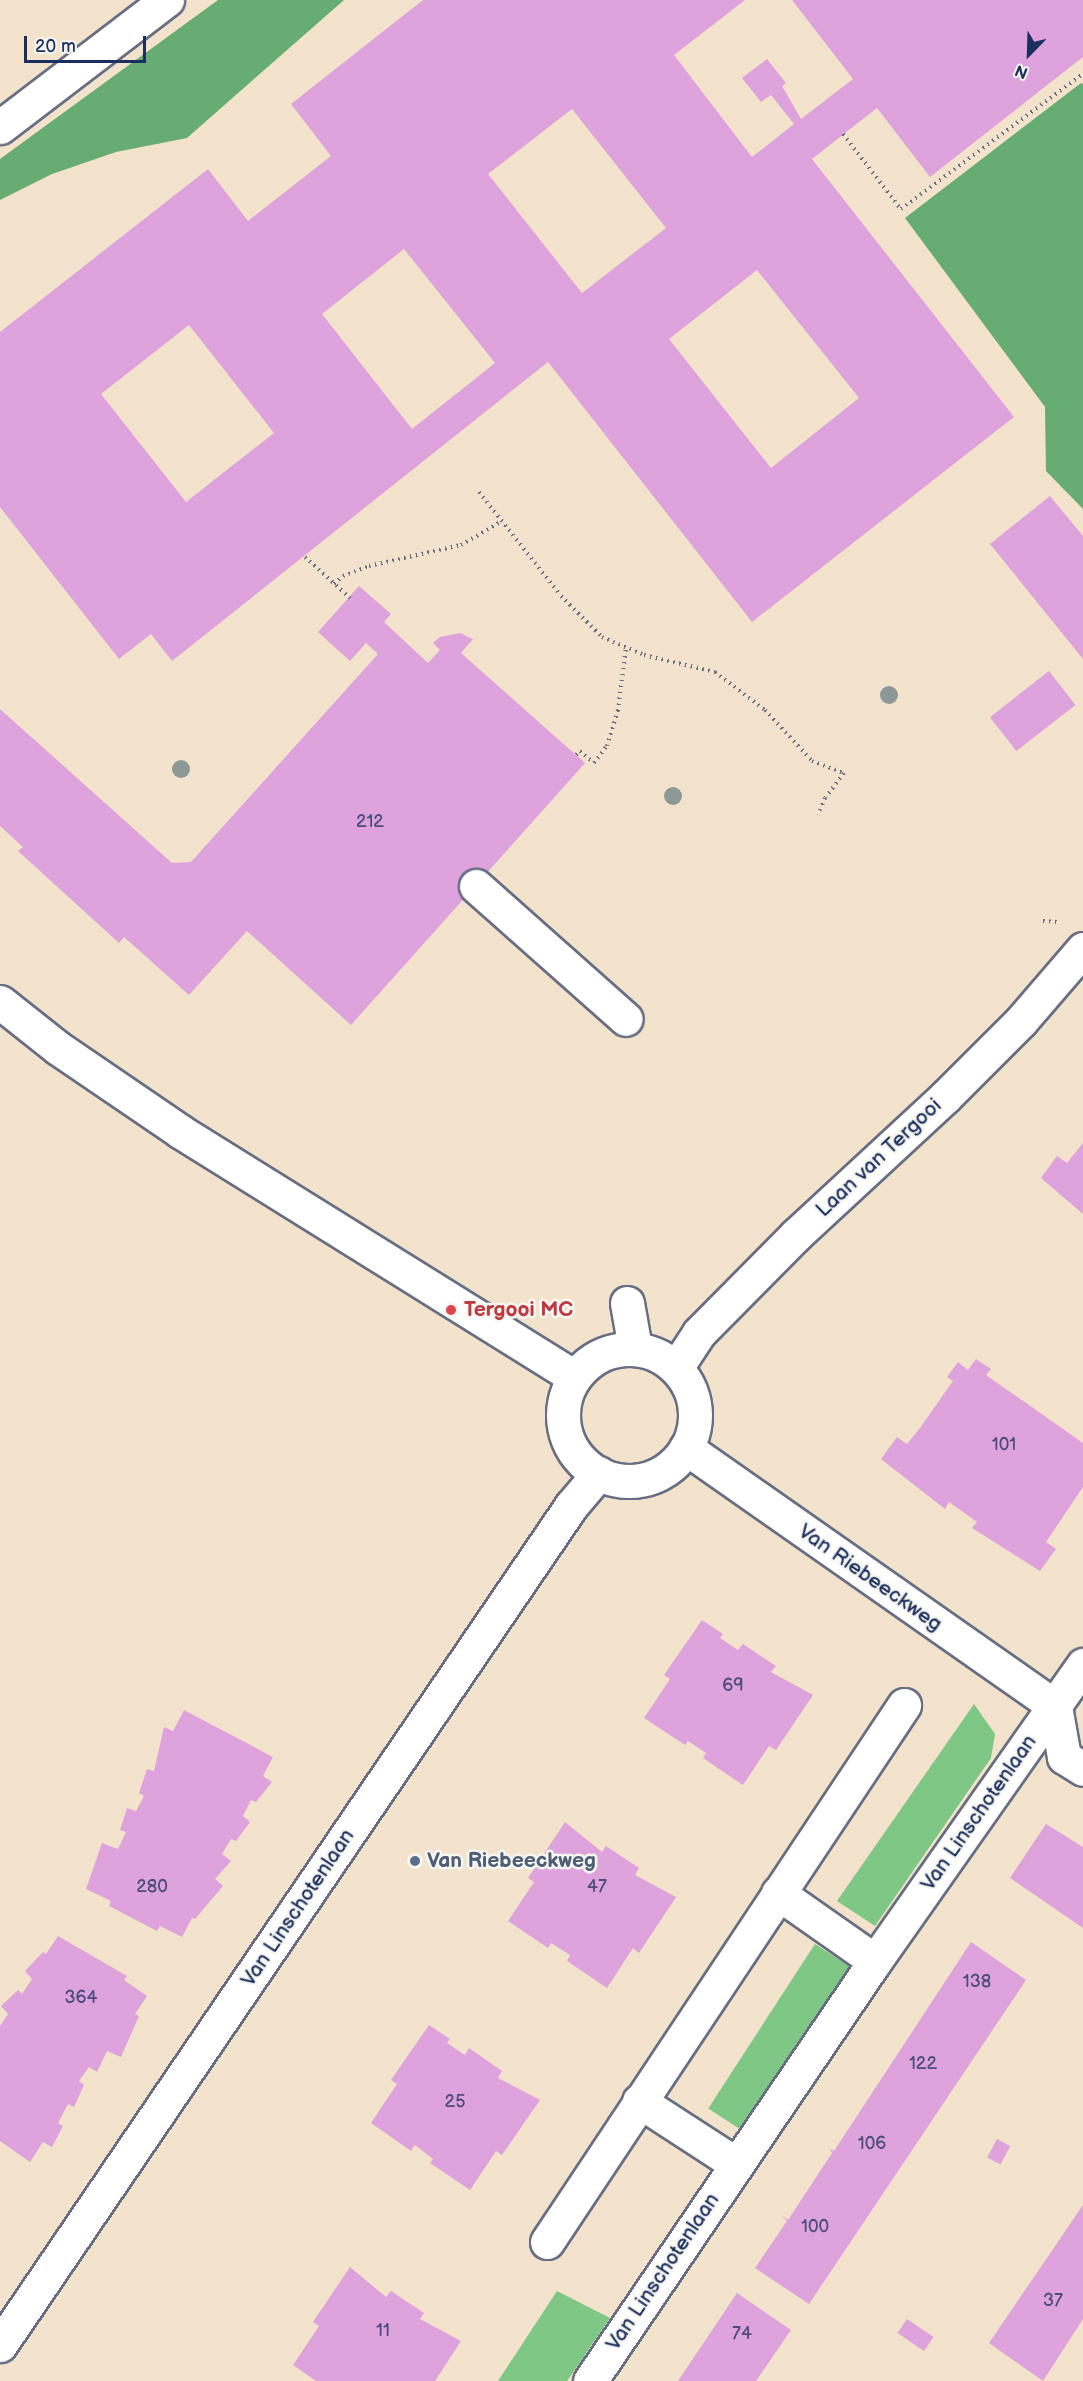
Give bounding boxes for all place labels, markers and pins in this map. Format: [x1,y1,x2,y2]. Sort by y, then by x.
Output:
place label: Tergooi MC [464,1297,573,1323]
marker: Tergooi MC [442,1301,460,1319]
place label: Van Riebeeckweg [427,1848,596,1874]
marker: Van Riebeeckweg [408,1854,422,1868]

